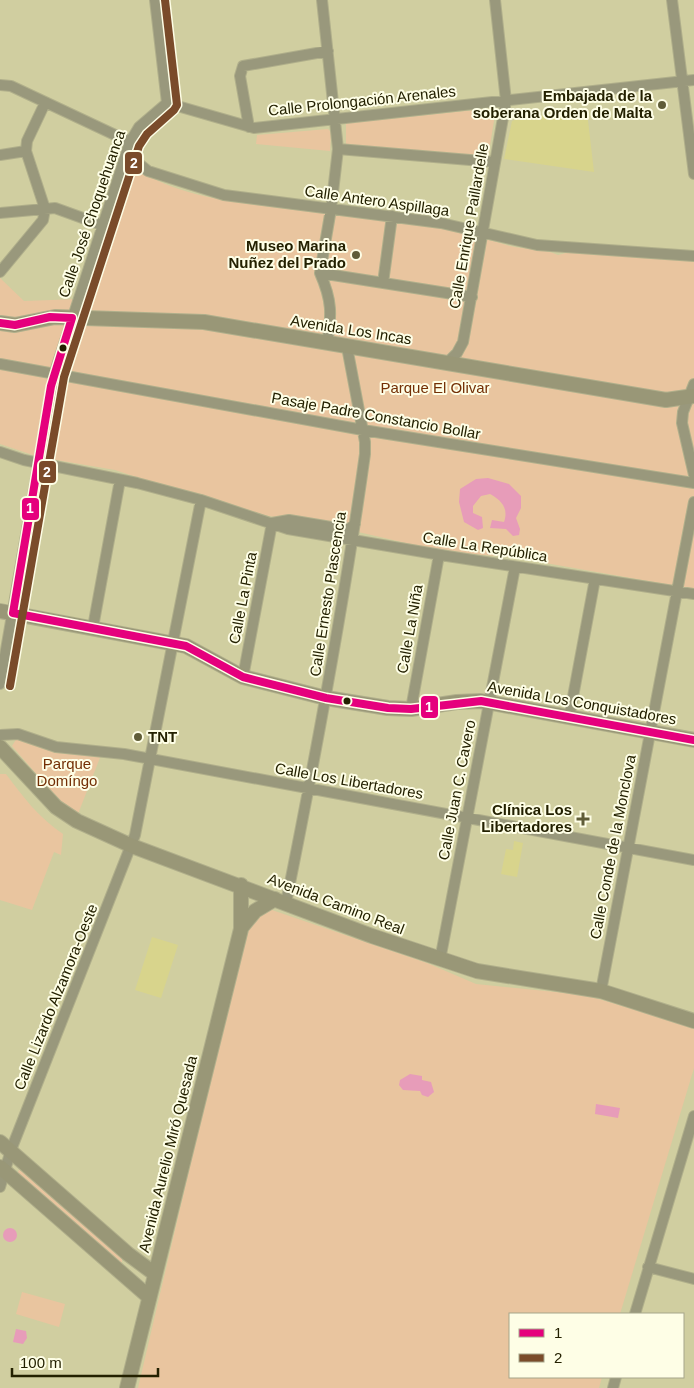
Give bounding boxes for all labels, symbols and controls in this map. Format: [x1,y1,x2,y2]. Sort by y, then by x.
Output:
street label: Calle Prolongación Arenales [267,82,457,119]
place label: Embajada de la soberana Orden de Malta [473,87,653,121]
marker: Embajada de la soberana Orden de Malta [656,99,668,111]
street label: Calle José Choquehuanca [55,127,128,300]
street label: Calle Enrique Paillardelle [446,142,491,310]
line badge: 2 [124,151,143,175]
text: 2 [130,155,138,171]
street label: Calle Antero Aspillaga [304,182,451,219]
place label: Museo Marina Nuñez del Prado [228,237,347,271]
marker: Museo Marina Nuñez del Prado [350,249,362,261]
street label: Avenida Los Incas [289,312,413,347]
unlabelled marker [58,343,68,353]
park label: Parque El Olivar [380,379,490,396]
street label: Pasaje Padre Constancio Bollar [270,389,482,442]
line badge: 2 [38,460,57,484]
text: 2 [43,464,51,480]
line badge: 1 [21,497,40,521]
text: 1 [26,500,34,516]
street label: Calle Ernesto Plascencia [306,510,349,678]
street label: Calle La República [422,528,549,565]
street label: Calle La Pinta [225,550,260,645]
street label: Calle La Niña [393,582,426,675]
street label: Avenida Los Conquistadores [486,678,678,728]
line badge: 1 [420,695,439,719]
unlabelled marker [342,696,352,706]
text: 1 [425,699,433,715]
street label: Calle Juan C. Cavero [435,718,478,862]
place label: TNT [148,728,177,745]
marker: TNT [132,731,144,743]
street label: Calle Conde de la Monclova [586,753,639,941]
park label: Parque Domíngo [37,755,97,789]
street label: Calle Los Libertadores [274,759,424,802]
place label: Clínica Los Libertadores [481,801,572,835]
marker: Clínica Los Libertadores [576,812,590,826]
street label: Avenida Camino Real [266,870,407,937]
street label: Calle Lizardo Alzamora-Oeste [10,901,101,1092]
street label: Avenida Aurelio Miró Quesada [135,1053,200,1254]
legend [509,1313,684,1378]
text: 1 [554,1324,562,1341]
scale bar [12,1346,159,1378]
text: 2 [554,1349,562,1366]
text: 100 m [20,1354,62,1371]

